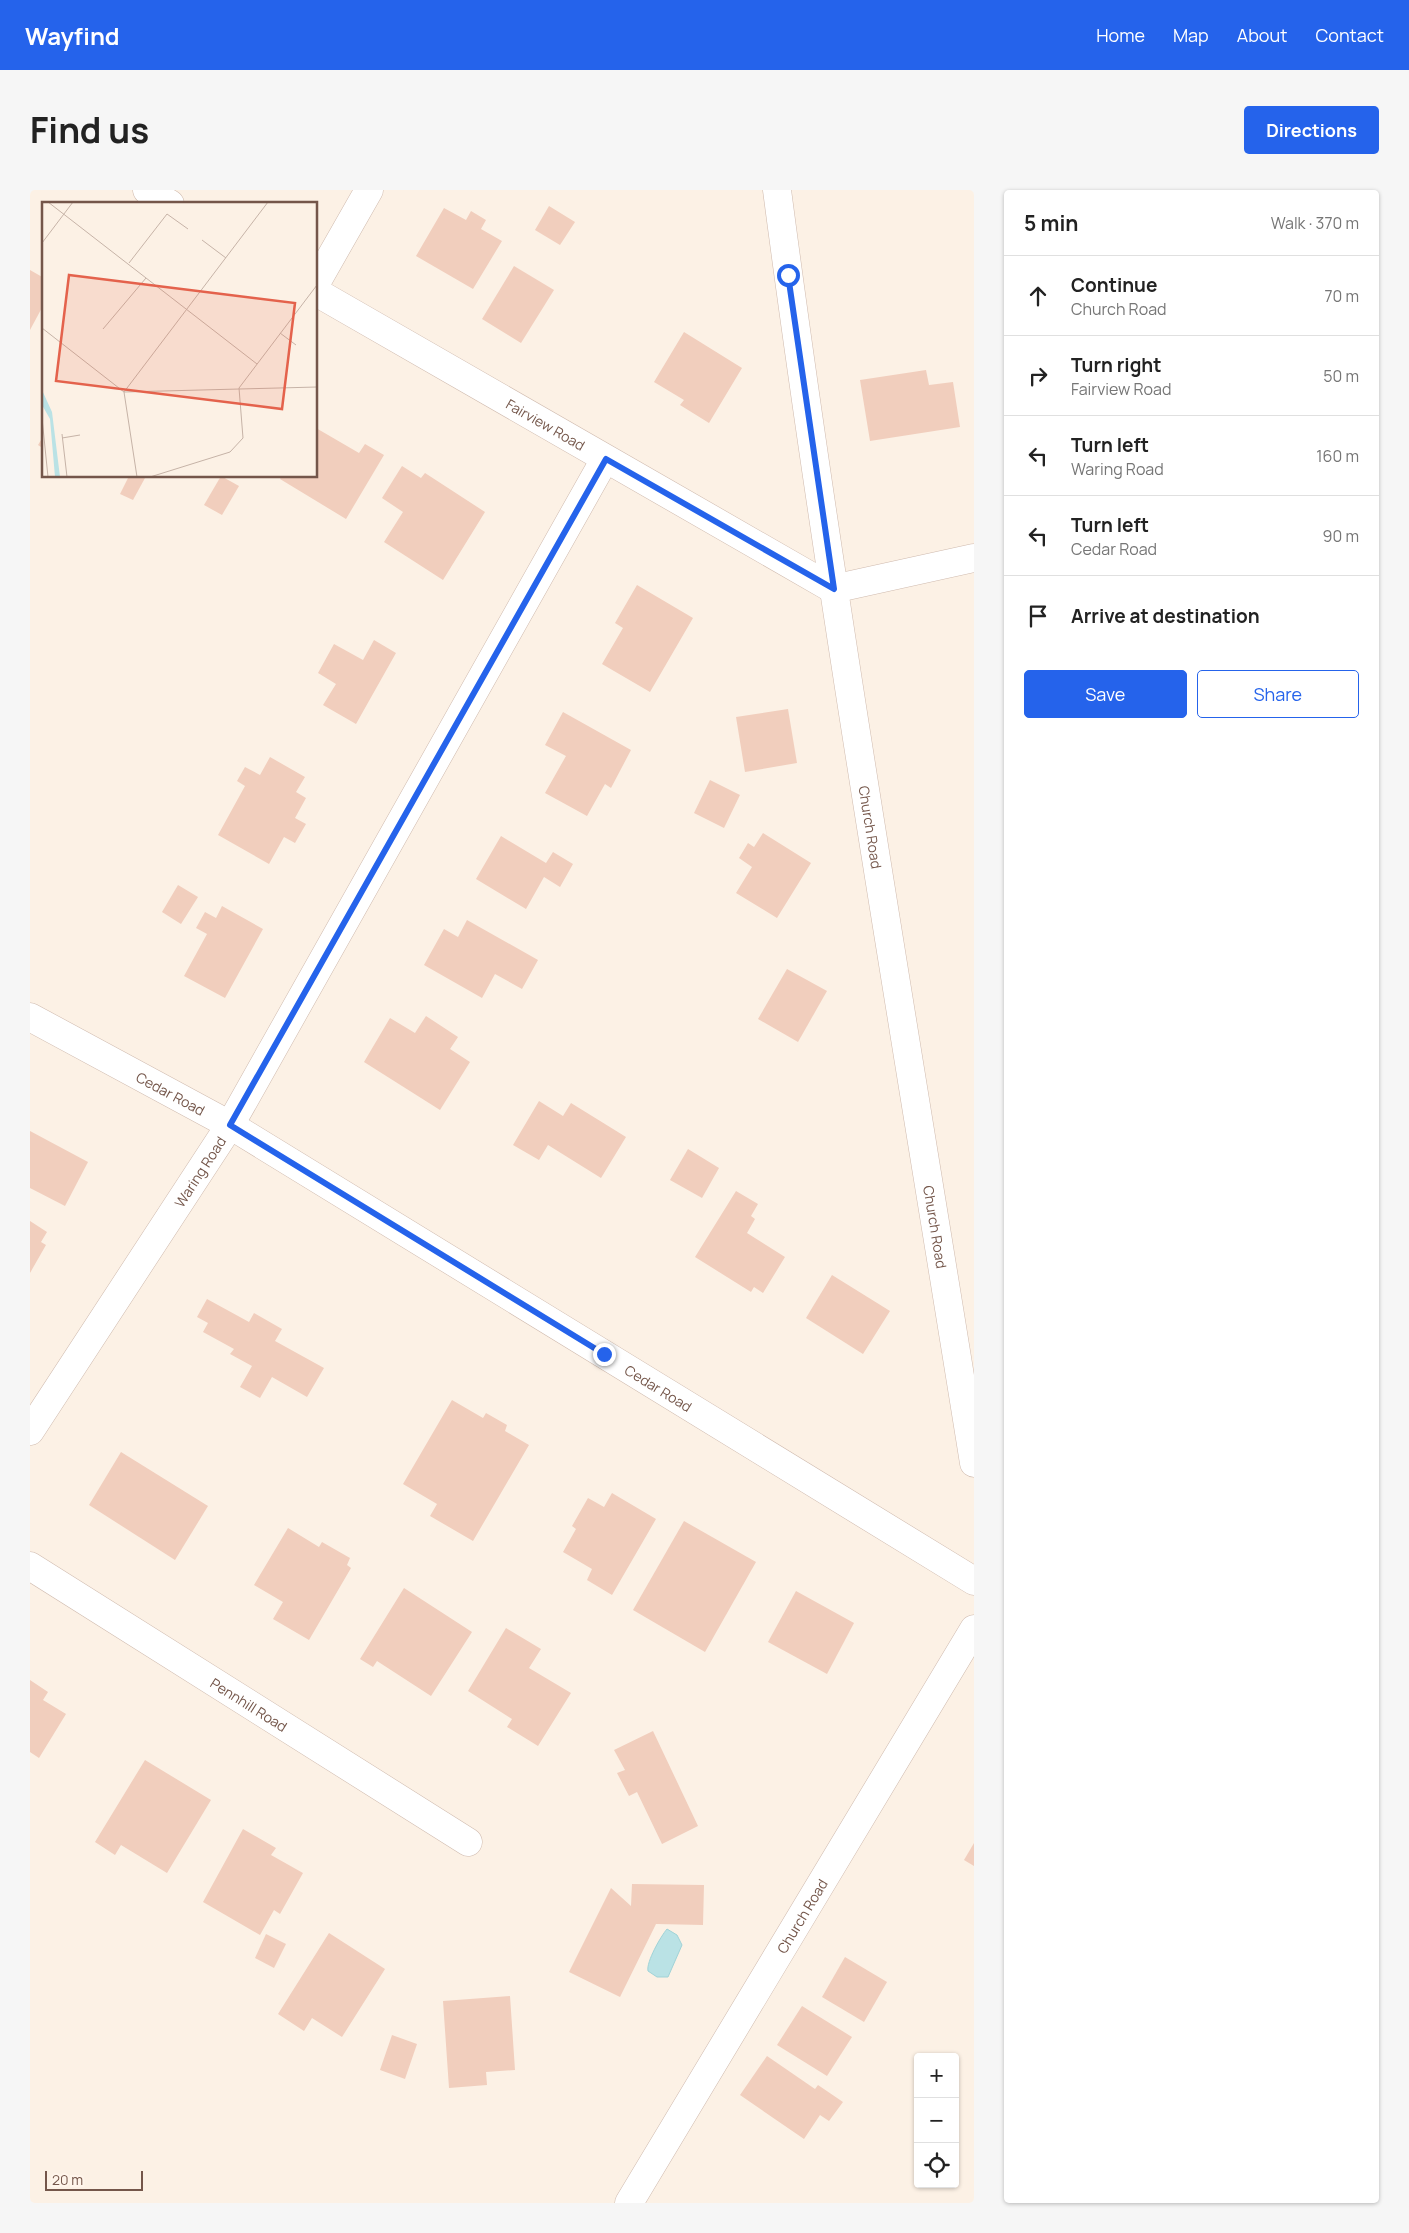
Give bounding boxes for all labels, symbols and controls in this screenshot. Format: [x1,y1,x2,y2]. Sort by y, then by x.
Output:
text: Wayfind [25,19,120,52]
text: Home [1096,23,1145,47]
text: Map [1173,23,1209,47]
text: About [1237,23,1287,47]
text: Contact [1315,23,1384,47]
text: Find us [30,106,149,154]
button: Directions [1244,106,1379,154]
inset map [42,202,318,478]
text: 5 min [1024,209,1078,237]
text: Walk · 370 m [1271,212,1359,234]
route start [777,264,800,287]
text: Continue [1071,272,1157,298]
icon: ahead [1024,282,1052,310]
text: 70 m [1324,285,1359,307]
text: Church Road [1071,298,1167,320]
text: Turn right [1071,352,1161,378]
icon: right [1024,362,1052,390]
text: 50 m [1323,365,1359,387]
text: Fairview Road [1071,378,1171,400]
street label: Fairview Road [503,394,589,454]
text: Turn left [1071,432,1149,458]
icon: left [1024,442,1052,470]
text: 160 m [1316,445,1359,467]
text: Waring Road [1071,458,1164,480]
text: Turn left [1071,512,1149,538]
icon: left [1024,522,1052,550]
text: 90 m [1323,525,1359,547]
text: Cedar Road [1071,538,1157,560]
icon: arrive [1024,602,1052,630]
text: Arrive at destination [1071,603,1260,629]
button: Save [1024,670,1187,718]
button: Share [1197,670,1359,718]
street label: Church Road [855,784,887,870]
street label: Cedar Road [133,1067,208,1119]
street label: Waring Road [169,1132,230,1211]
street label: Church Road [920,1184,952,1270]
route end [593,1343,616,1366]
street label: Cedar Road [622,1360,696,1415]
street label: Pennhill Road [207,1673,291,1735]
street label: Church Road [772,1875,831,1957]
map controls [914,2053,959,2188]
button: + [914,2053,959,2098]
button: − [914,2098,959,2143]
button: locate [914,2143,959,2188]
scale bar [45,2168,142,2191]
text: 20 m [52,2170,83,2189]

